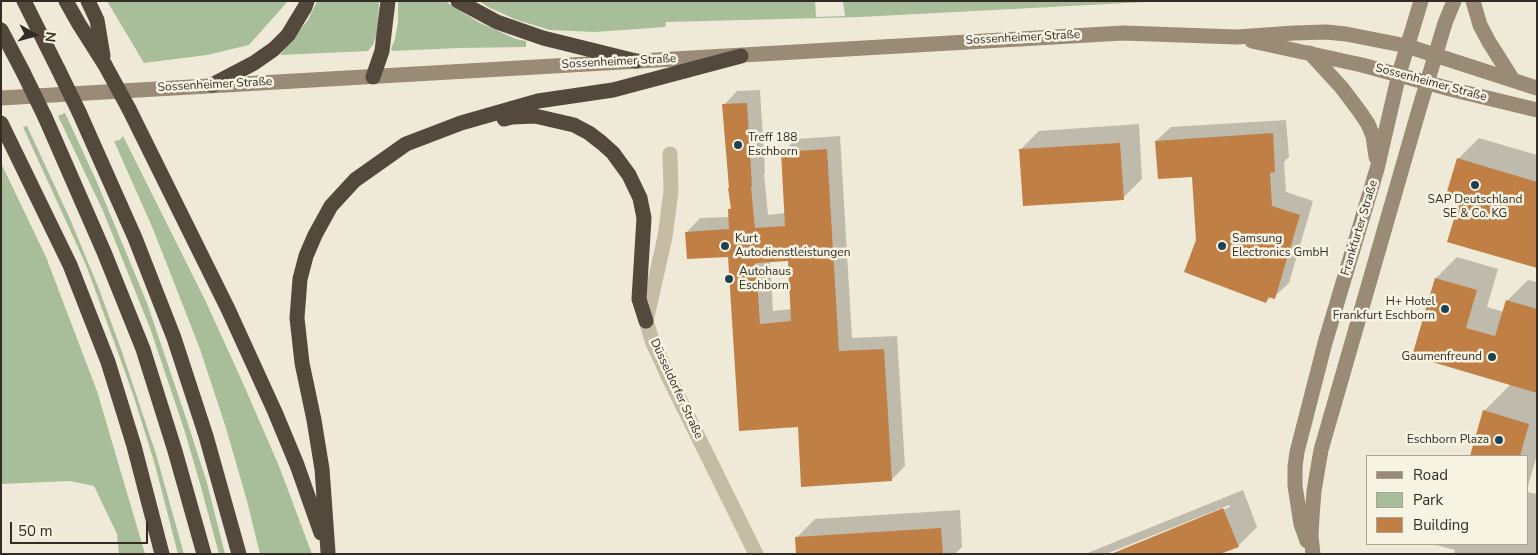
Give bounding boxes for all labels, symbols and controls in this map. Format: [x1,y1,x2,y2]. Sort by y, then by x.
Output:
north arrow [10,10,60,60]
street label: Sossenheimer Straße [965,28,1081,48]
text: N [40,31,60,43]
street label: Sossenheimer Straße [561,52,677,72]
street label: Sossenheimer Straße [1374,61,1488,105]
street label: Sossenheimer Straße [157,75,273,95]
place label: Treff 188 Eschborn [748,131,798,159]
marker: Treff 188 Eschborn [732,139,744,151]
street label: Frankfurter Straße [1339,179,1381,277]
marker: SAP Deutschland SE & Co. KG [1469,179,1481,191]
place label: SAP Deutschland SE & Co. KG [1428,193,1522,221]
place label: Kurt Autodienstleistungen [735,232,851,260]
place label: Samsung Electronics GmbH [1232,232,1329,260]
marker: Kurt Autodienstleistungen [719,240,731,252]
marker: Samsung Electronics GmbH [1216,240,1228,252]
place label: Autohaus Eschborn [739,265,791,293]
marker: Autohaus Eschborn [723,273,735,285]
place label: H+ Hotel Frankfurt Eschborn [1333,295,1435,323]
marker: H+ Hotel Frankfurt Eschborn [1439,303,1451,315]
street label: Düsseldorfer Straße [646,337,706,441]
place label: Gaumenfreund [1402,350,1482,364]
marker: Gaumenfreund [1486,351,1498,363]
place label: Eschborn Plaza [1407,433,1489,447]
marker: Eschborn Plaza [1493,434,1505,446]
legend [1366,455,1528,545]
text: Road [1413,465,1448,485]
text: Park [1413,490,1443,510]
scale bar [12,512,150,544]
text: Building [1413,515,1469,535]
text: 50 m [18,521,53,541]

